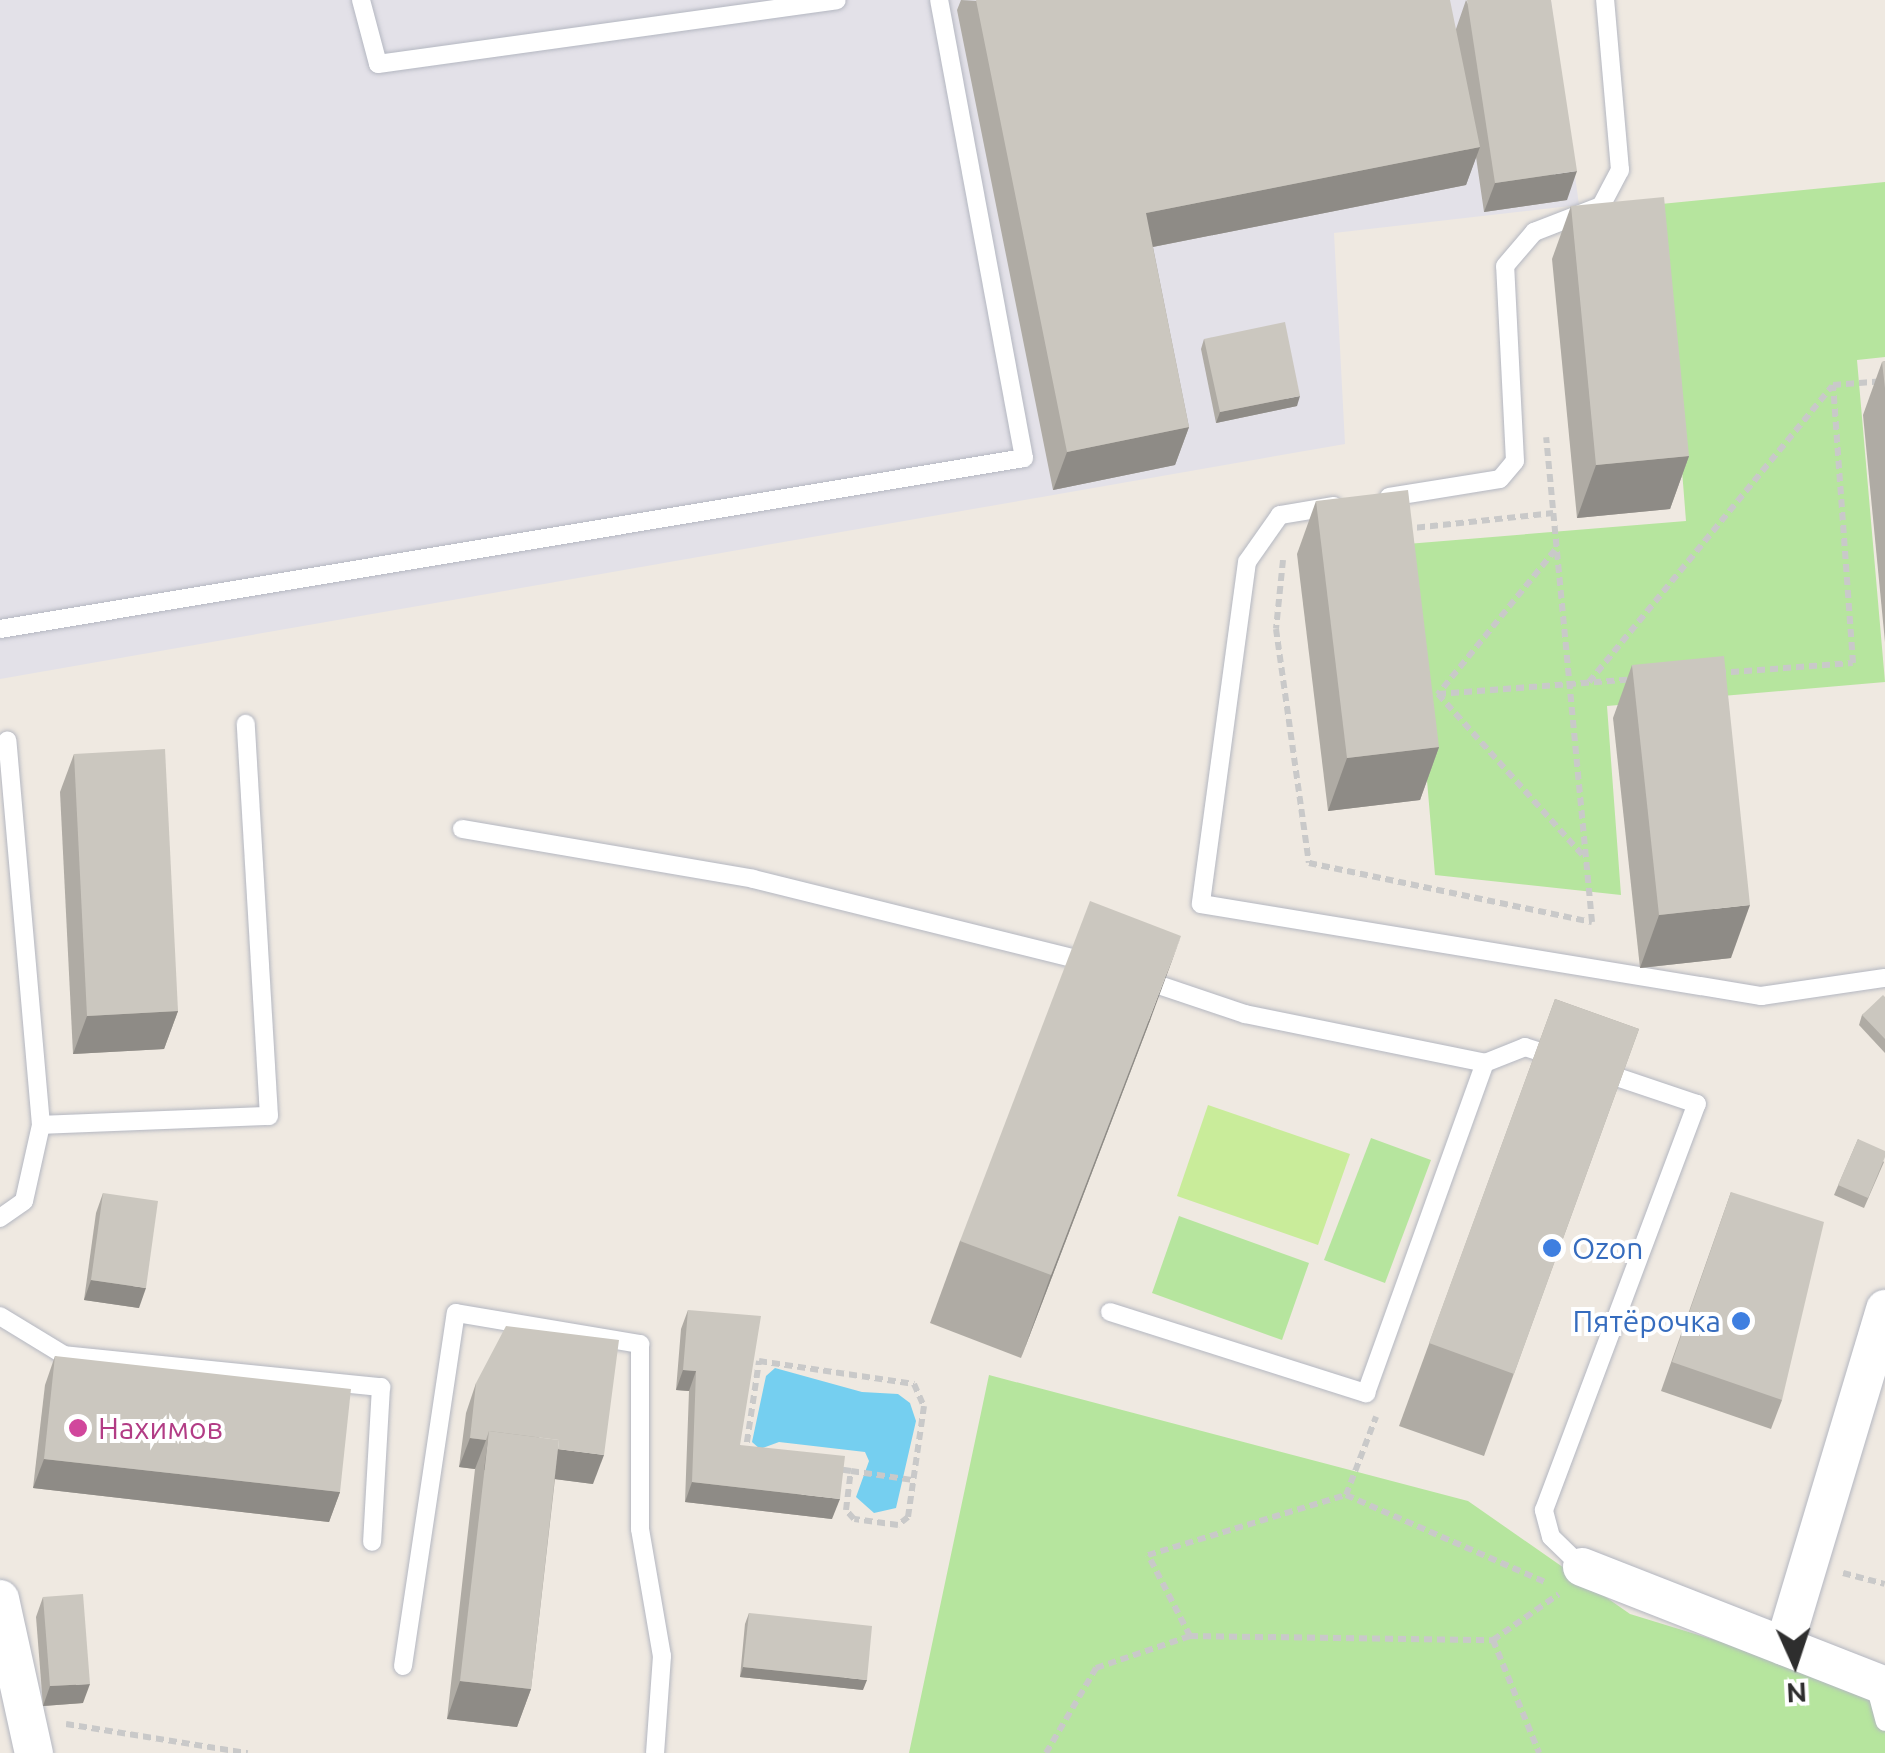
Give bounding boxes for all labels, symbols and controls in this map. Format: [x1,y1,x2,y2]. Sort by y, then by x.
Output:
place label: Ozon [1572,1230,1643,1266]
marker: Ozon [1541,1237,1563,1259]
place label: Пятёрочка [1573,1303,1721,1339]
marker: Пятёрочка [1730,1310,1752,1332]
place label: Нахимов [98,1410,223,1446]
marker: Нахимов [67,1417,89,1439]
north arrow [1745,1613,1845,1713]
text: N [1785,1677,1808,1709]

